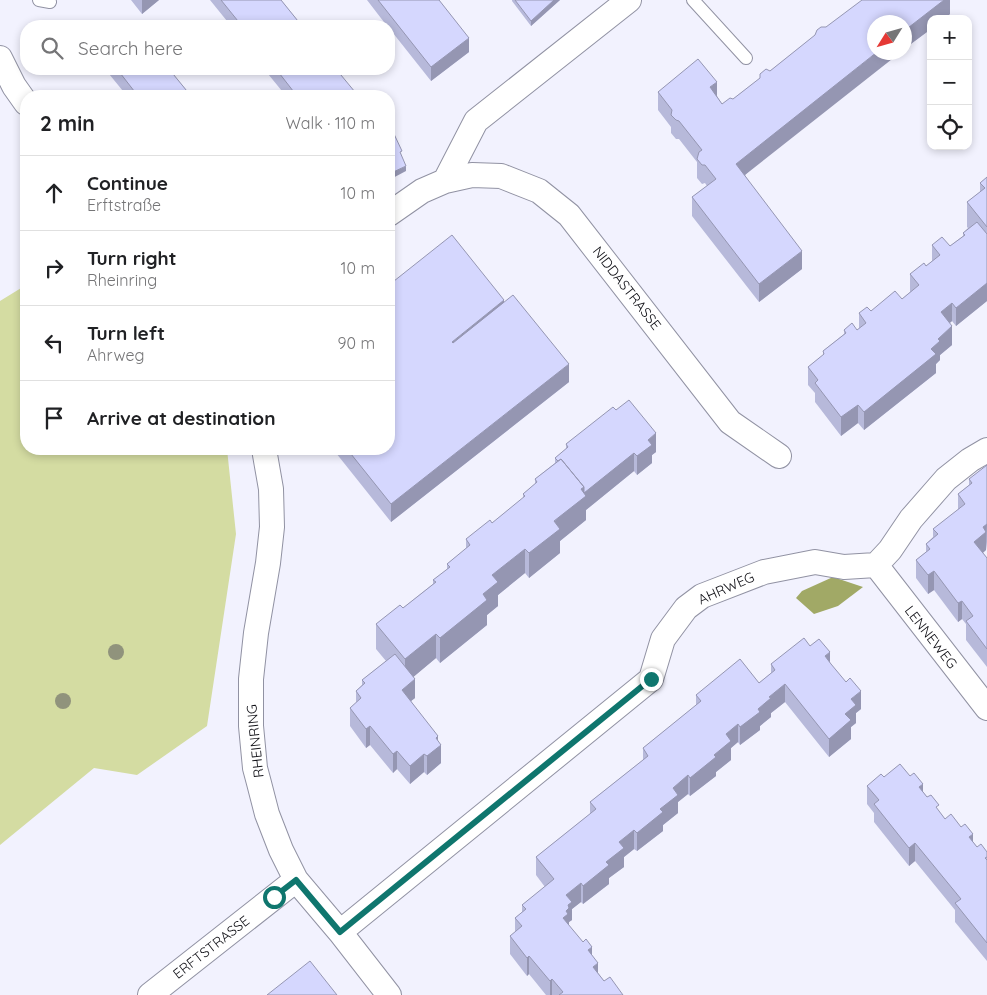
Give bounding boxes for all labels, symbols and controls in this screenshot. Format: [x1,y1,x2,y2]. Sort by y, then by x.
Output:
north arrow [867,15,912,60]
map controls [927,15,972,150]
button: + [927,15,972,60]
search box [20,20,395,75]
icon: search [38,34,66,62]
text: Search here [78,36,183,60]
button: − [927,60,972,105]
button: locate [927,105,972,150]
text: 2 min [40,110,95,136]
text: Walk · 110 m [286,113,375,133]
text: Continue [87,171,168,195]
icon: ahead [40,179,68,207]
text: 10 m [341,183,375,203]
text: Erftstraße [87,195,161,215]
street label: NIDDASTRASSE [589,243,665,333]
text: Turn right [87,246,176,270]
icon: right [40,254,68,282]
text: 10 m [341,258,375,278]
text: Rheinring [87,270,157,290]
text: Turn left [87,321,165,345]
icon: left [40,329,68,357]
text: 90 m [338,333,375,353]
text: Ahrweg [87,345,144,365]
icon: arrive [40,404,68,432]
text: Arrive at destination [87,406,276,430]
street label: AHRWEG [695,568,757,608]
street label: LENNEWEG [901,602,961,672]
route end [640,668,663,691]
street label: RHEINRING [242,703,268,779]
route start [263,886,286,909]
street label: ERFTSTRASSE [169,911,253,983]

